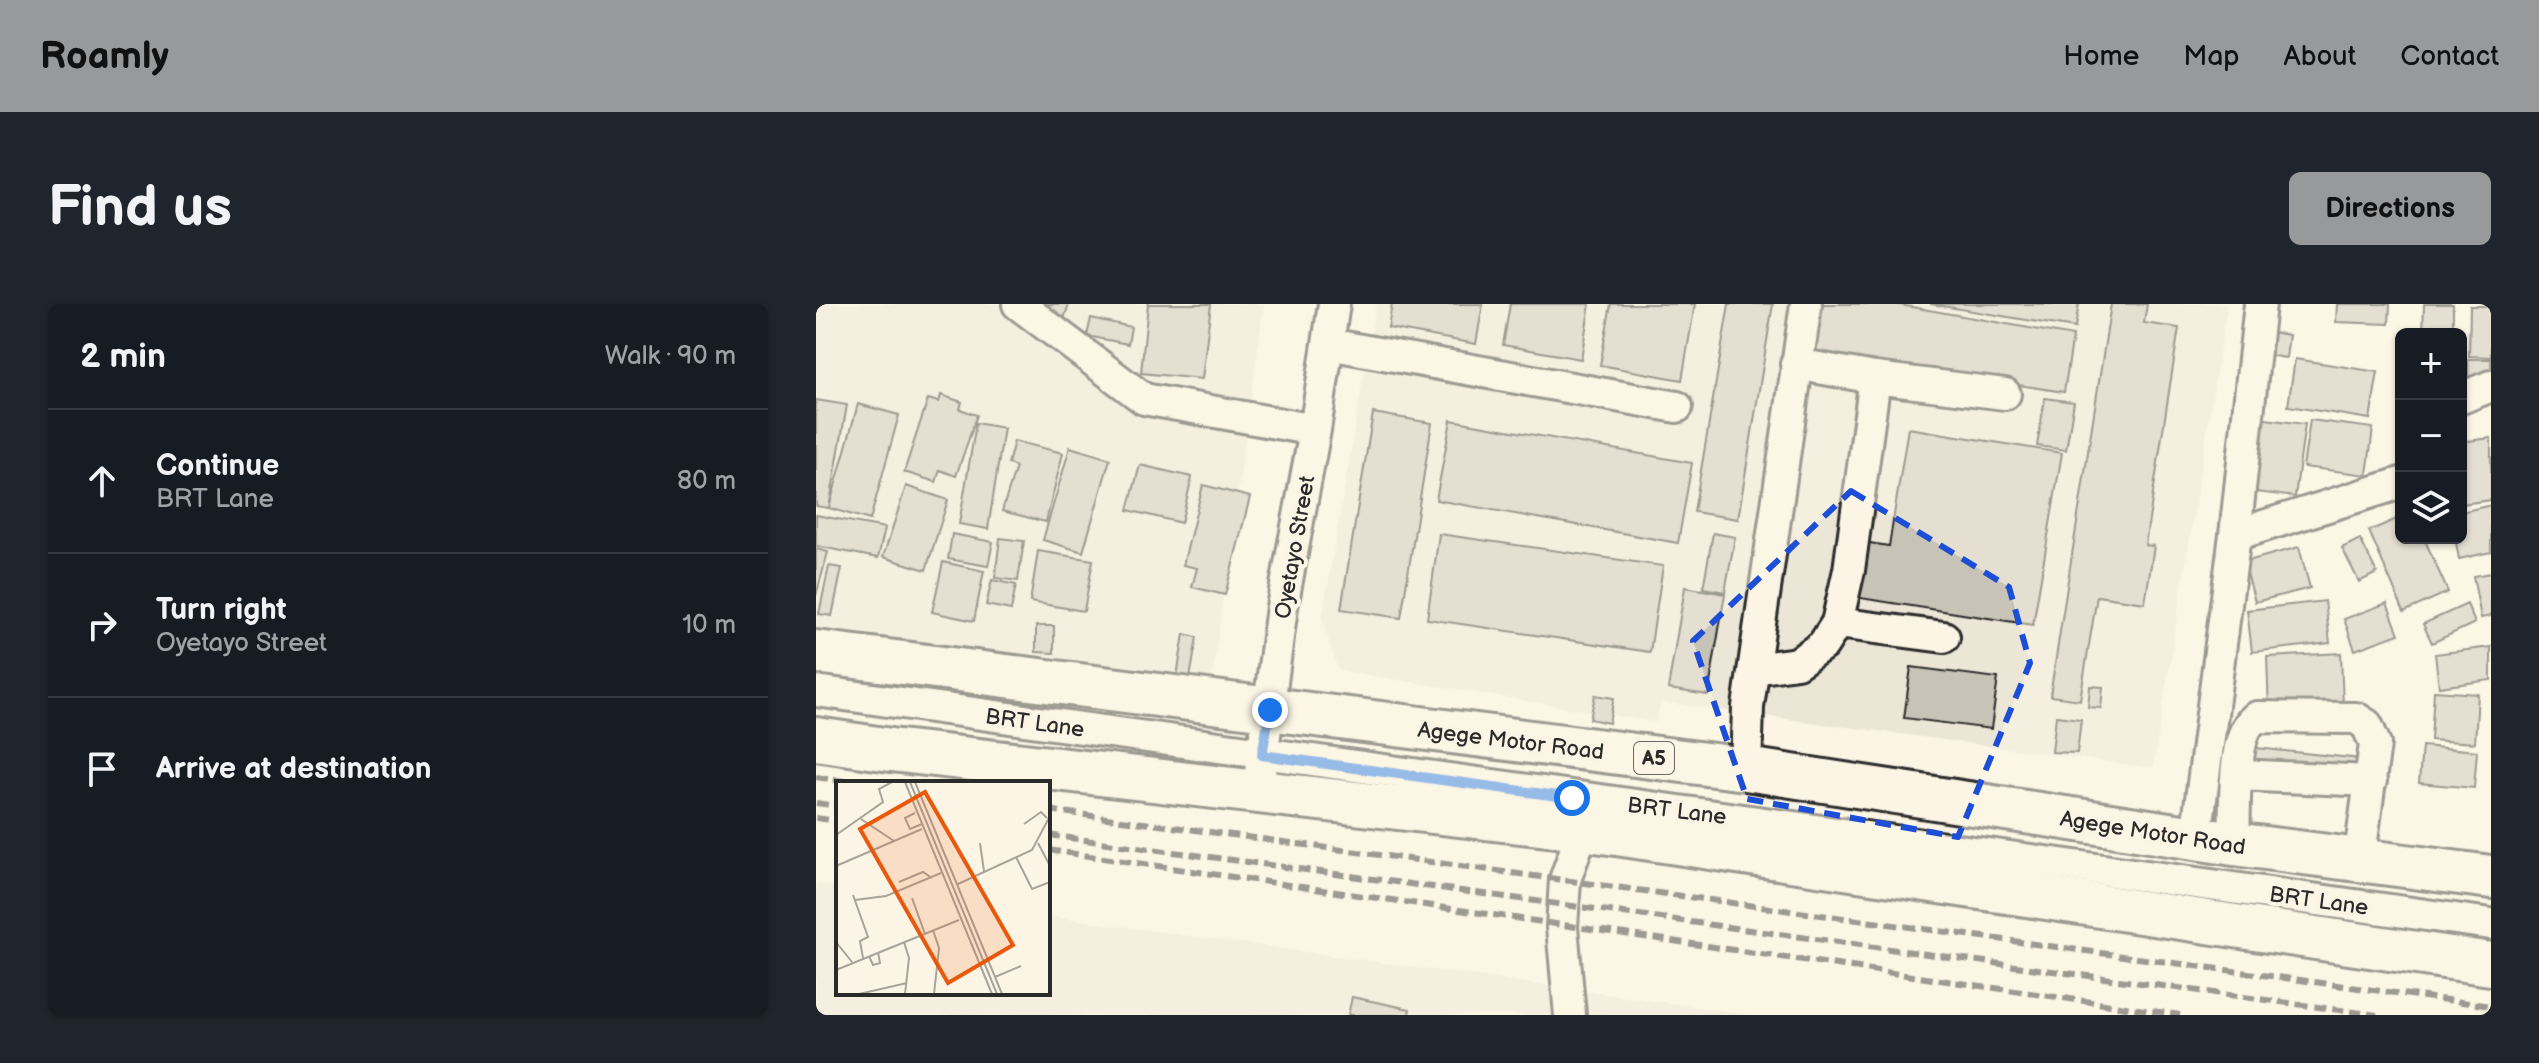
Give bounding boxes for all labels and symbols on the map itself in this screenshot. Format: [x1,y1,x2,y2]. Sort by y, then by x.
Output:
street label: Oyetayo Street [1270,473,1321,621]
route end [1252,692,1288,728]
street label: BRT Lane [984,703,1086,744]
street label: Agege Motor Road [1416,717,1605,766]
road number: A5 [1634,742,1674,774]
route start [1554,780,1590,816]
inset map [836,781,1050,995]
street label: BRT Lane [1626,792,1728,831]
street label: Agege Motor Road [2058,805,2247,861]
street label: BRT Lane [2268,881,2370,922]

